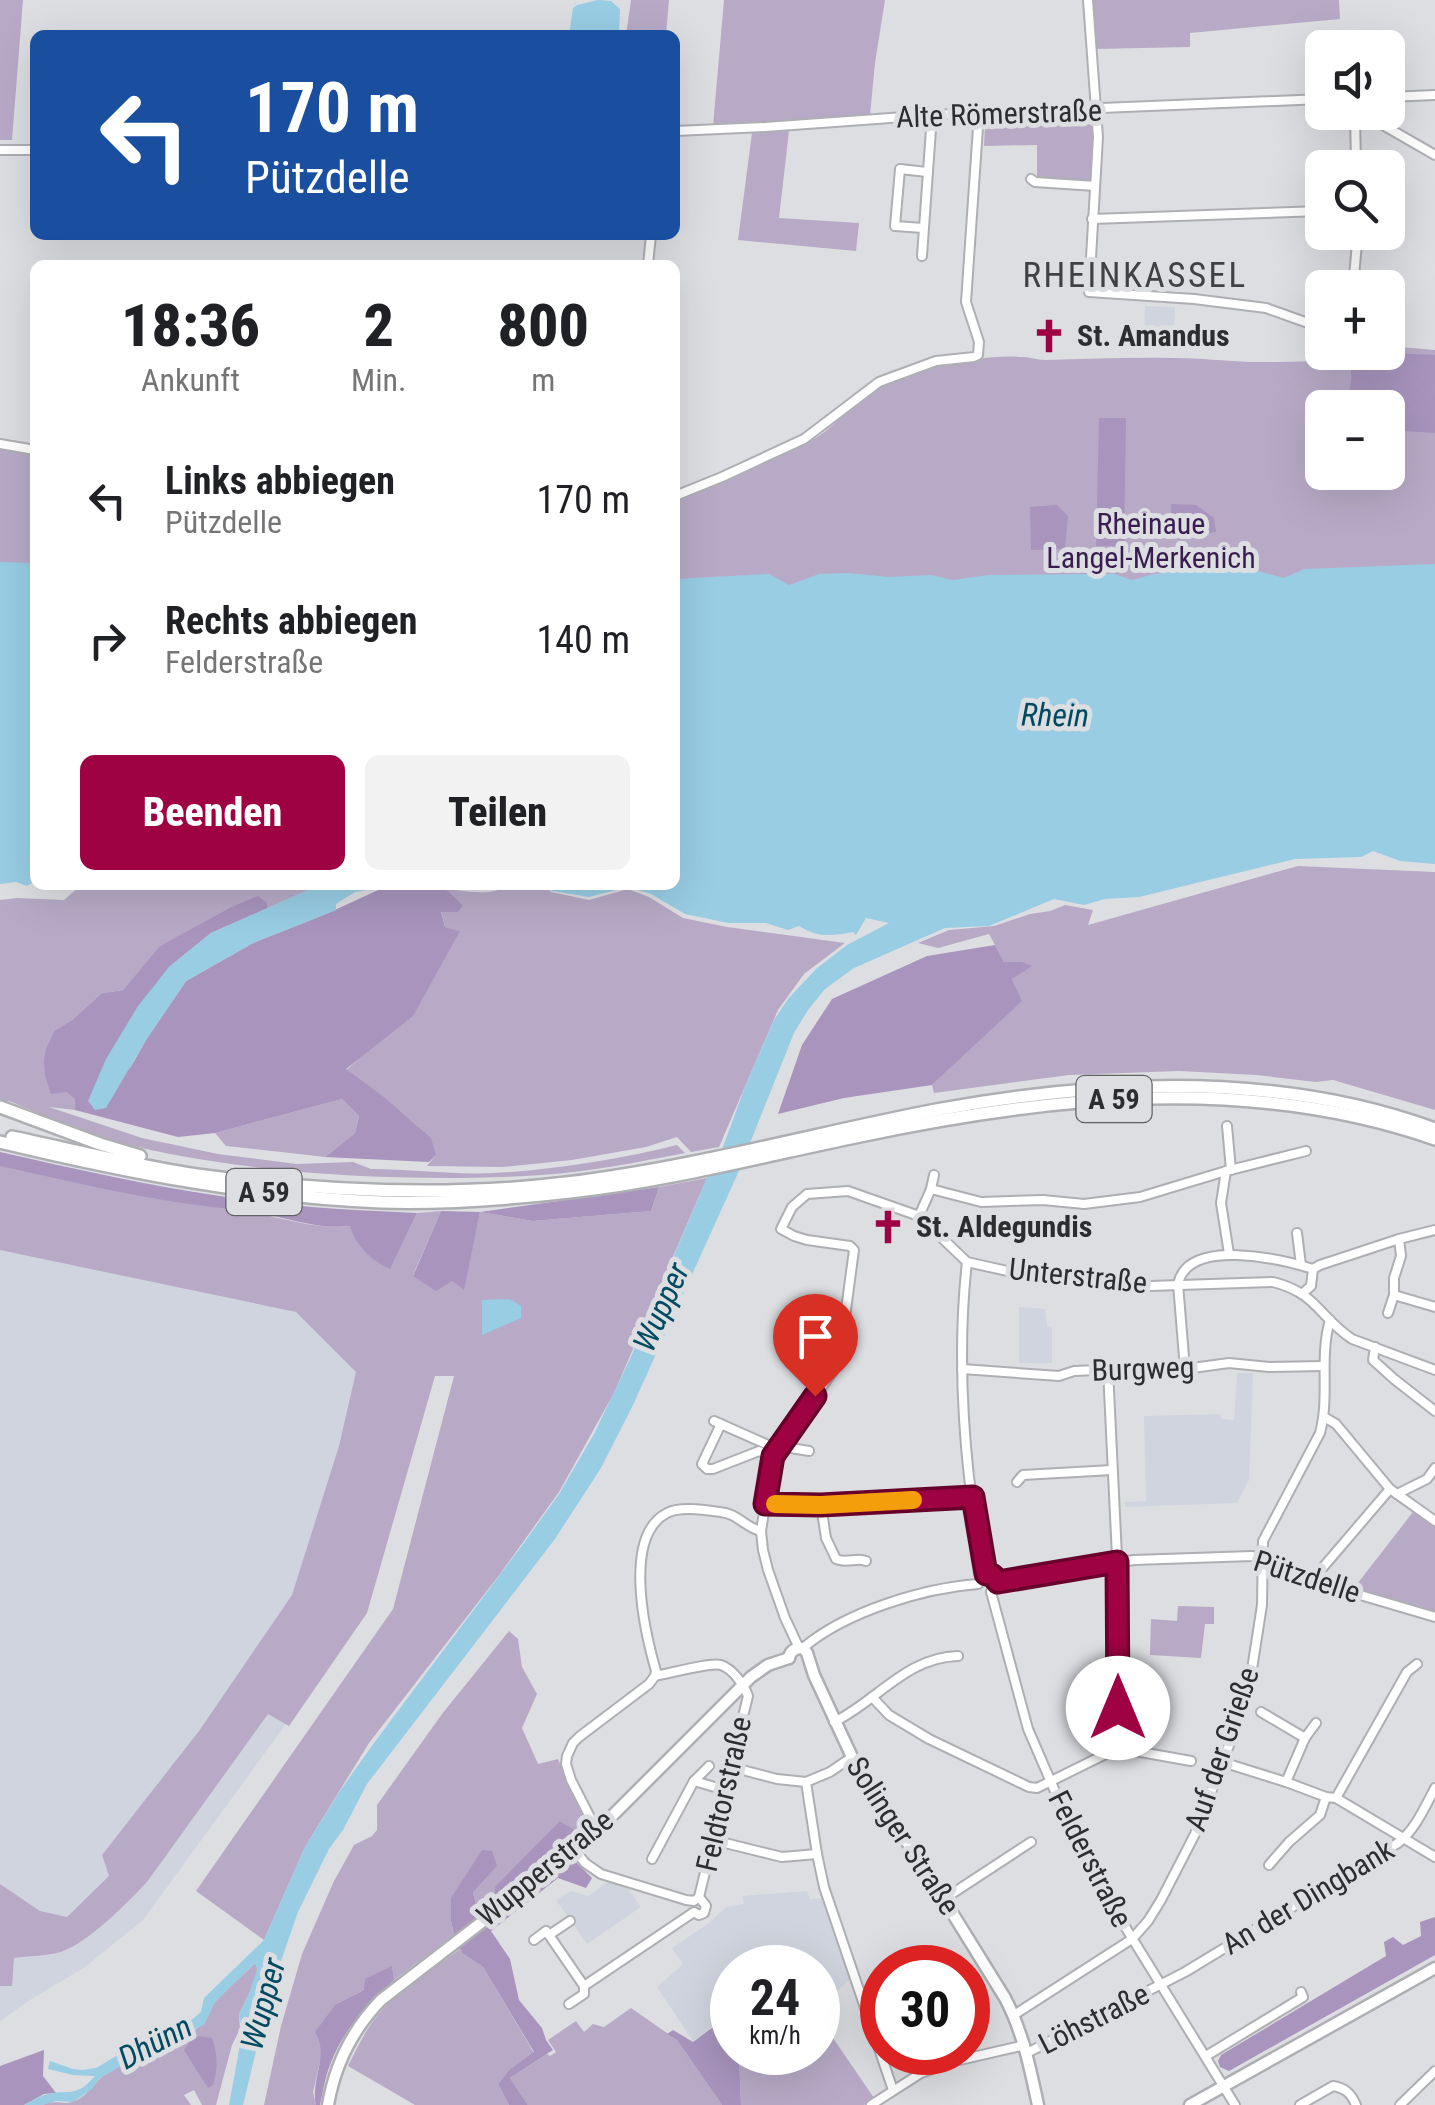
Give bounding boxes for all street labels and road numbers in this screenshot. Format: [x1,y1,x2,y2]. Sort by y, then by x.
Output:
street label: Alte Römerstraße [895,92,1103,135]
road number: A 59 [1076,1076,1152,1122]
road number: A 59 [226,1169,302,1215]
street label: Unterstraße [1007,1251,1149,1300]
street label: Burgweg [1091,1349,1195,1388]
street label: Pützdelle [1250,1543,1365,1610]
street label: Auf der Grieße [1177,1663,1266,1835]
street label: Feldtorstraße [689,1713,758,1875]
street label: Solinger Straße [839,1750,967,1921]
street label: Felderstraße [1041,1785,1140,1933]
street label: Wupperstraße [470,1802,620,1933]
street label: An der Dingbank [1215,1831,1400,1962]
street label: Löhstraße [1033,1976,1155,2061]

